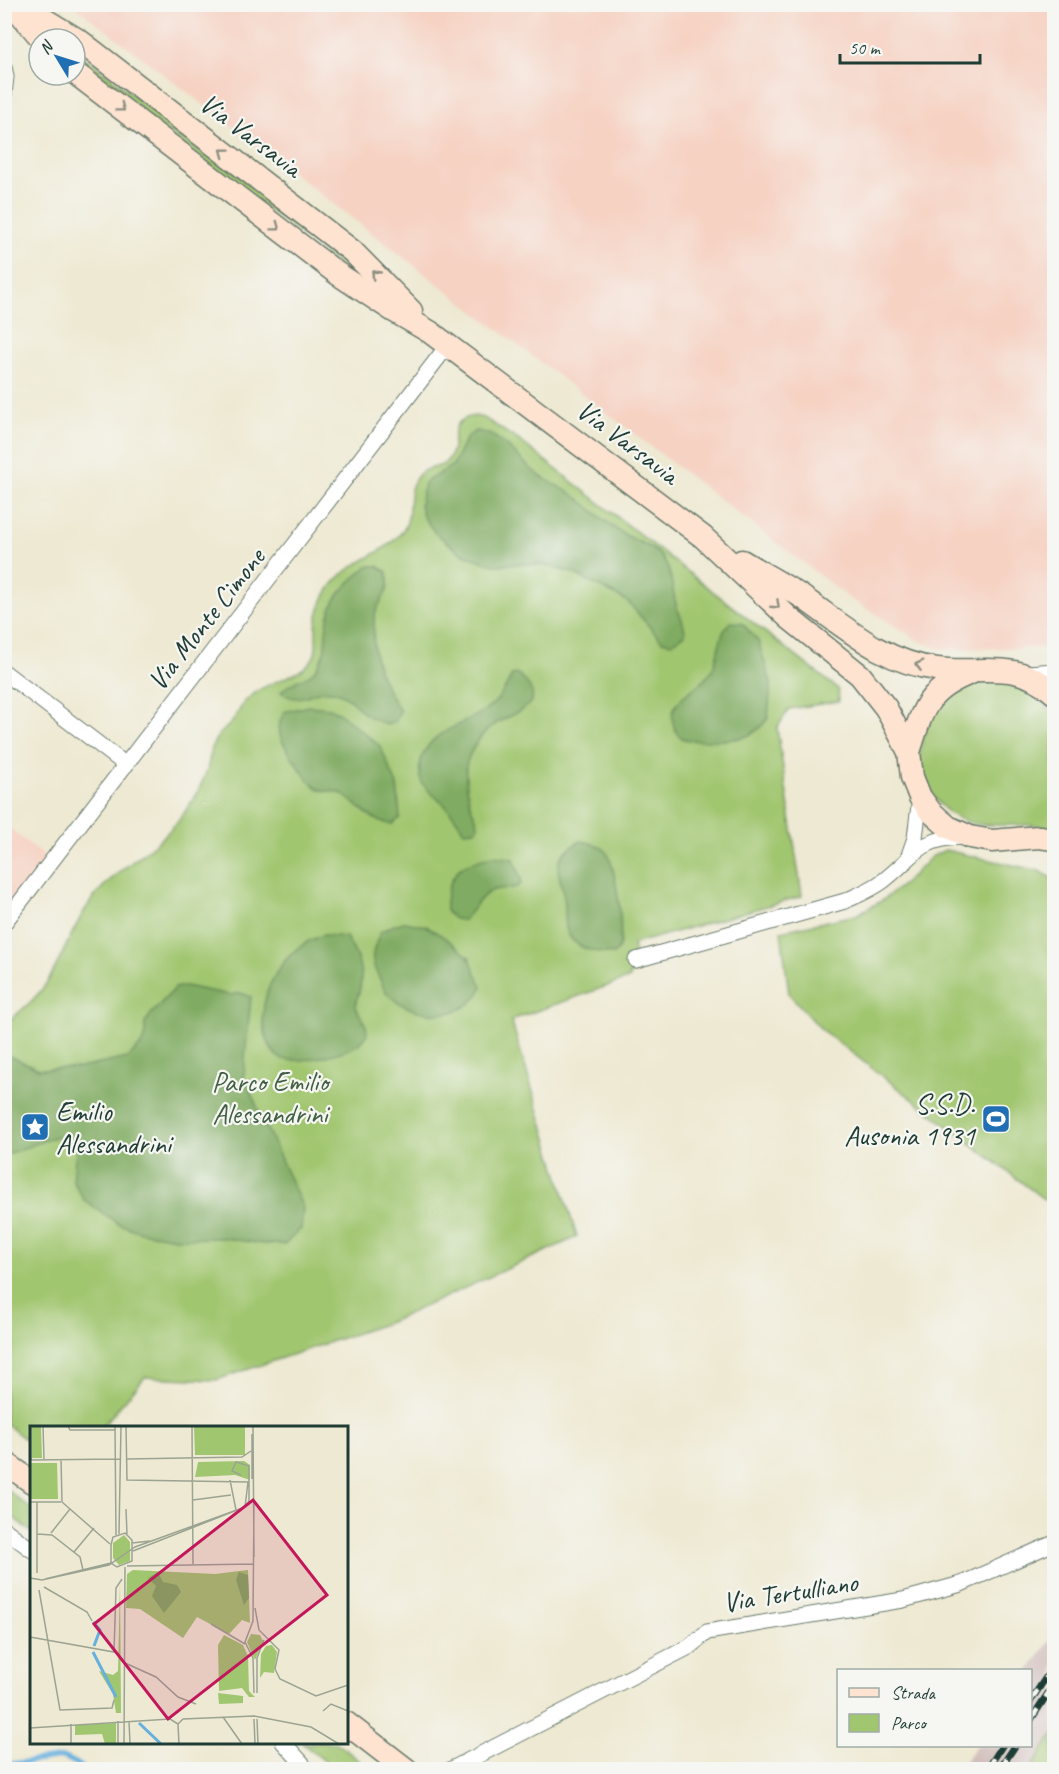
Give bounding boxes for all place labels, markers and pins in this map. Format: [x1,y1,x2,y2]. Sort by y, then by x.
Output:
place label: S.S.D. Ausonia 1931 [844,1086,976,1153]
place label: Emilio Alessandrini [56,1094,175,1161]
sports icon: S.S.D. Ausonia 1931 [980,1103,1012,1135]
place icon: Emilio Alessandrini [19,1111,51,1143]

